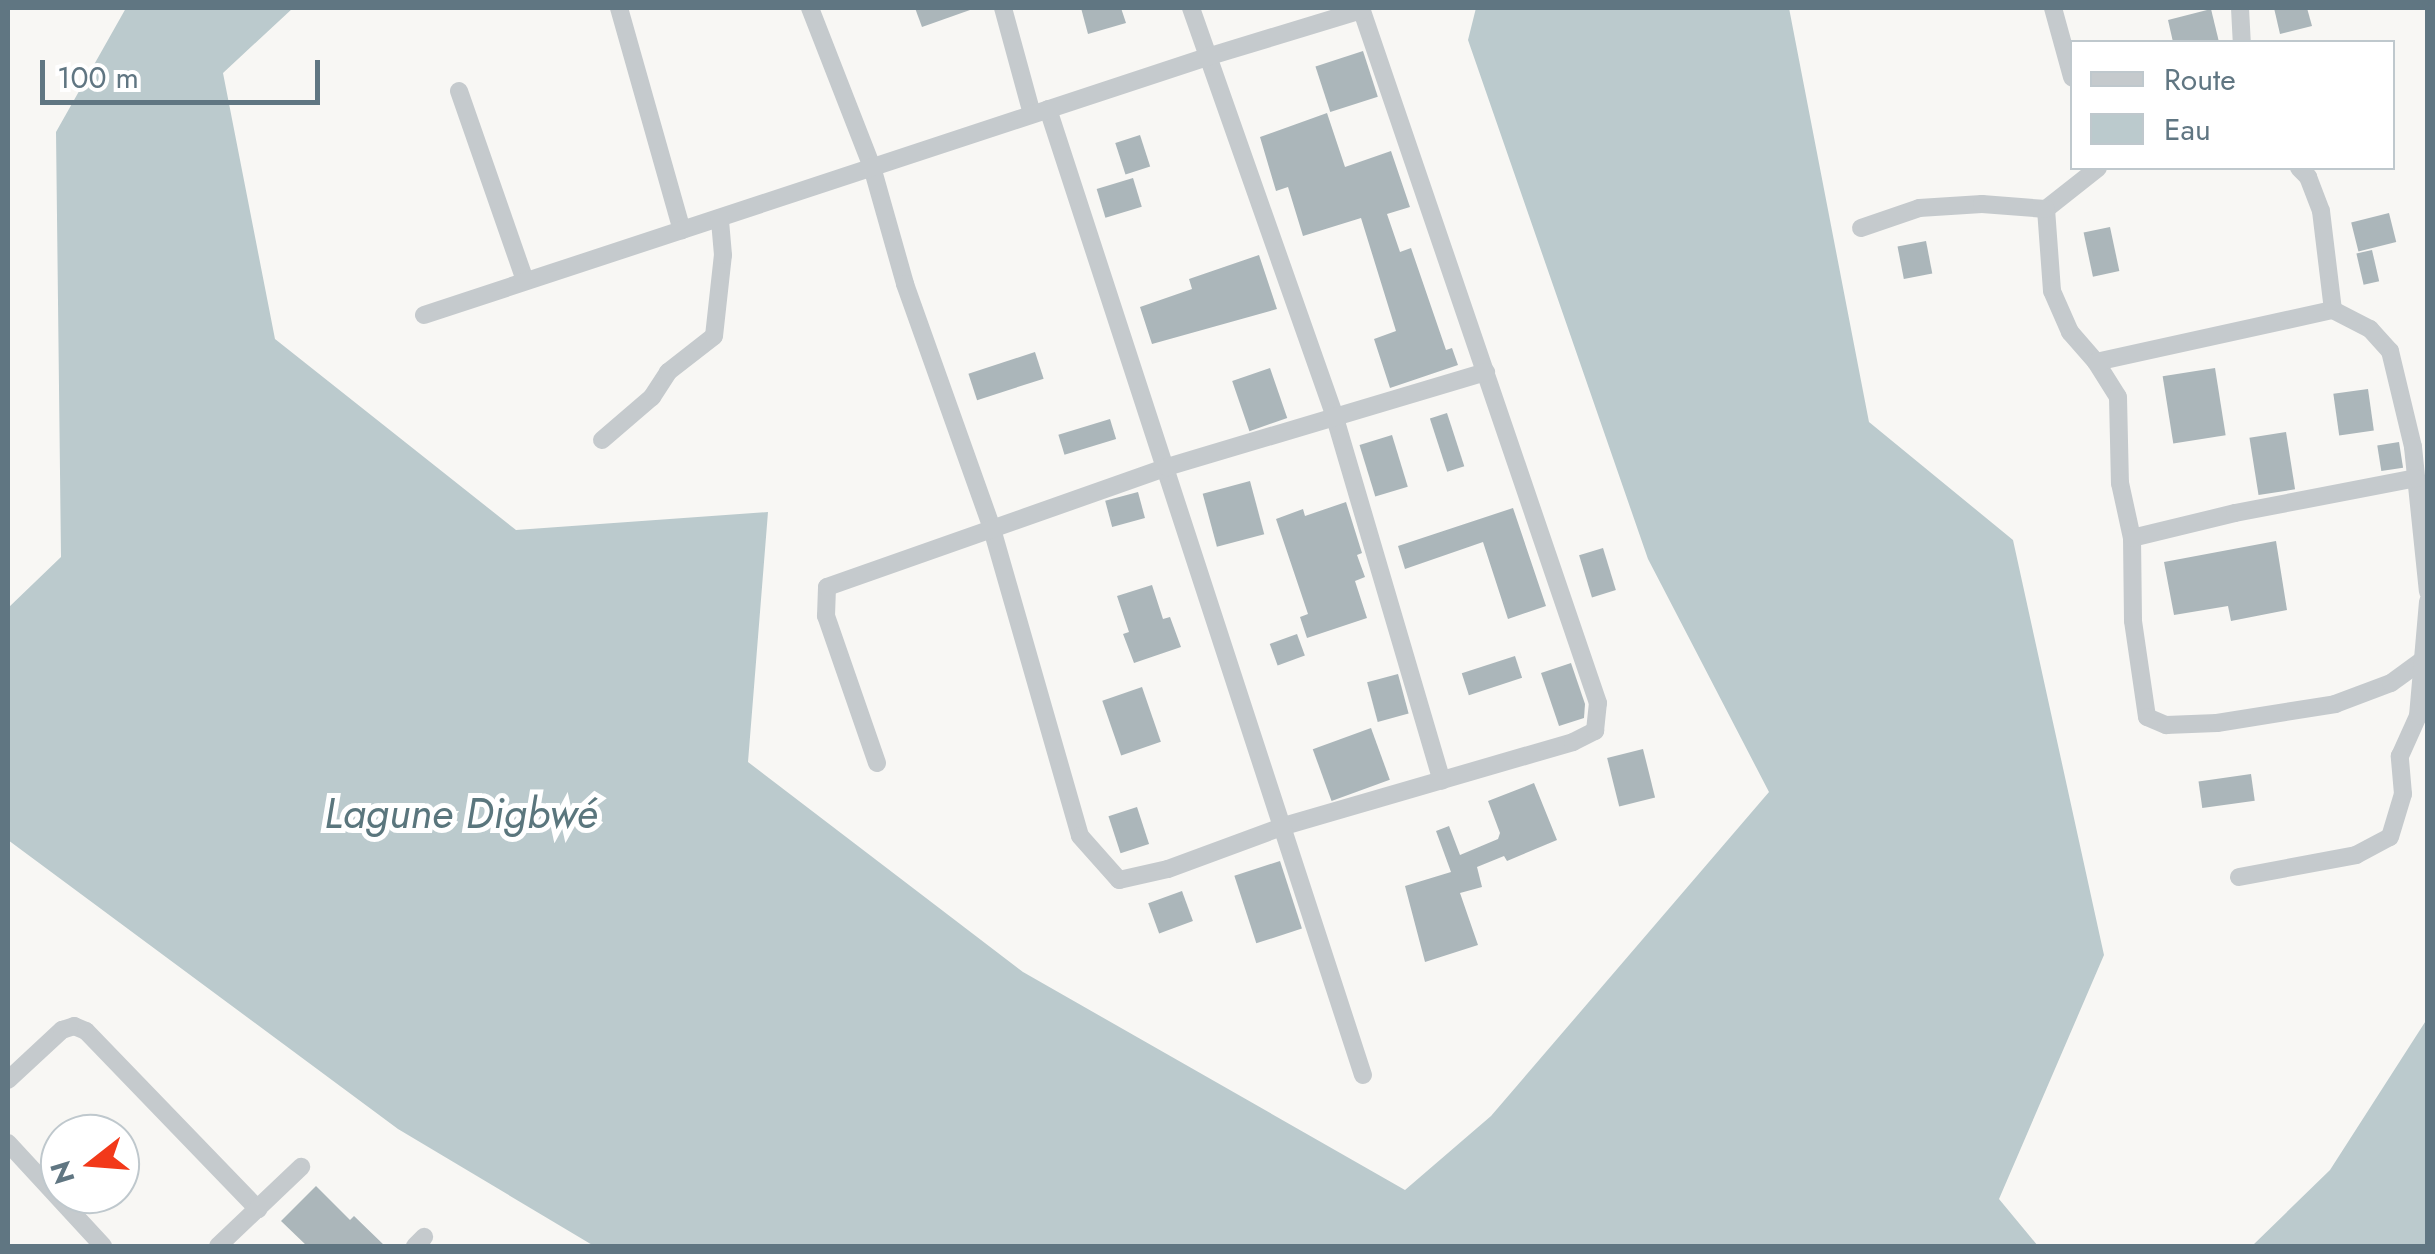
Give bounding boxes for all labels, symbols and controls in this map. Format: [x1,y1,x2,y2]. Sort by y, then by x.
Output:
scale bar [45,40,325,102]
legend [2070,40,2395,170]
text: 100 m [57,56,139,99]
text: Route [2164,58,2236,101]
text: Eau [2164,108,2211,151]
water label: Lagune Digbwé [324,789,598,839]
north arrow [40,1114,140,1214]
text: N [40,1156,86,1189]

